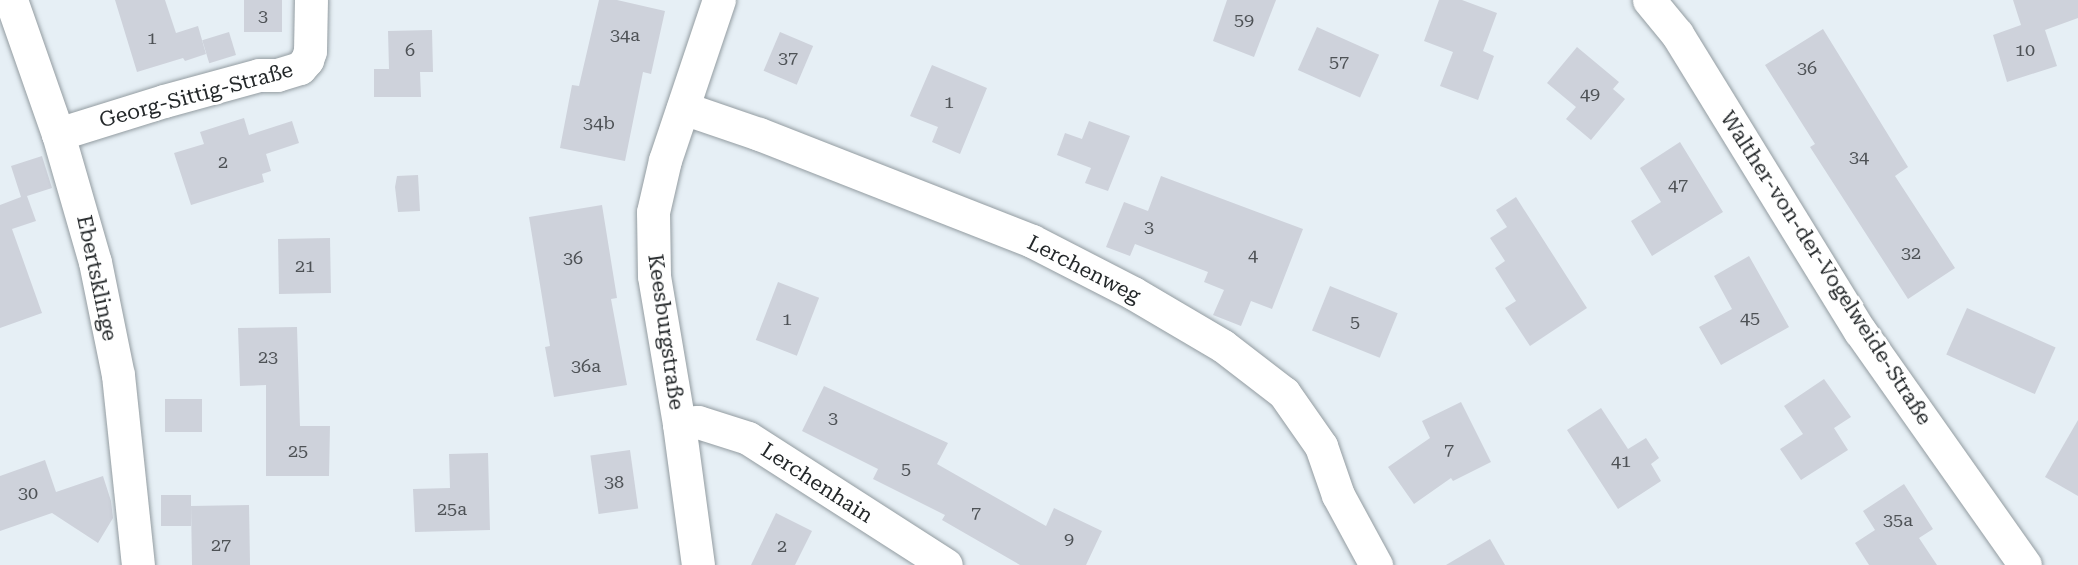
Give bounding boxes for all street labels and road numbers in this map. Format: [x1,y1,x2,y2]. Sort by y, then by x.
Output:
street label: Georg-Sittig-Straße [96,57,296,133]
street label: Walther-von-der-Vogelweide-Straße [1715,106,1937,430]
street label: Ebertsklinge [71,213,123,343]
street label: Lerchenweg [1023,230,1145,308]
street label: Keesburgstraße [643,252,689,412]
street label: Lerchenhain [756,437,878,529]

